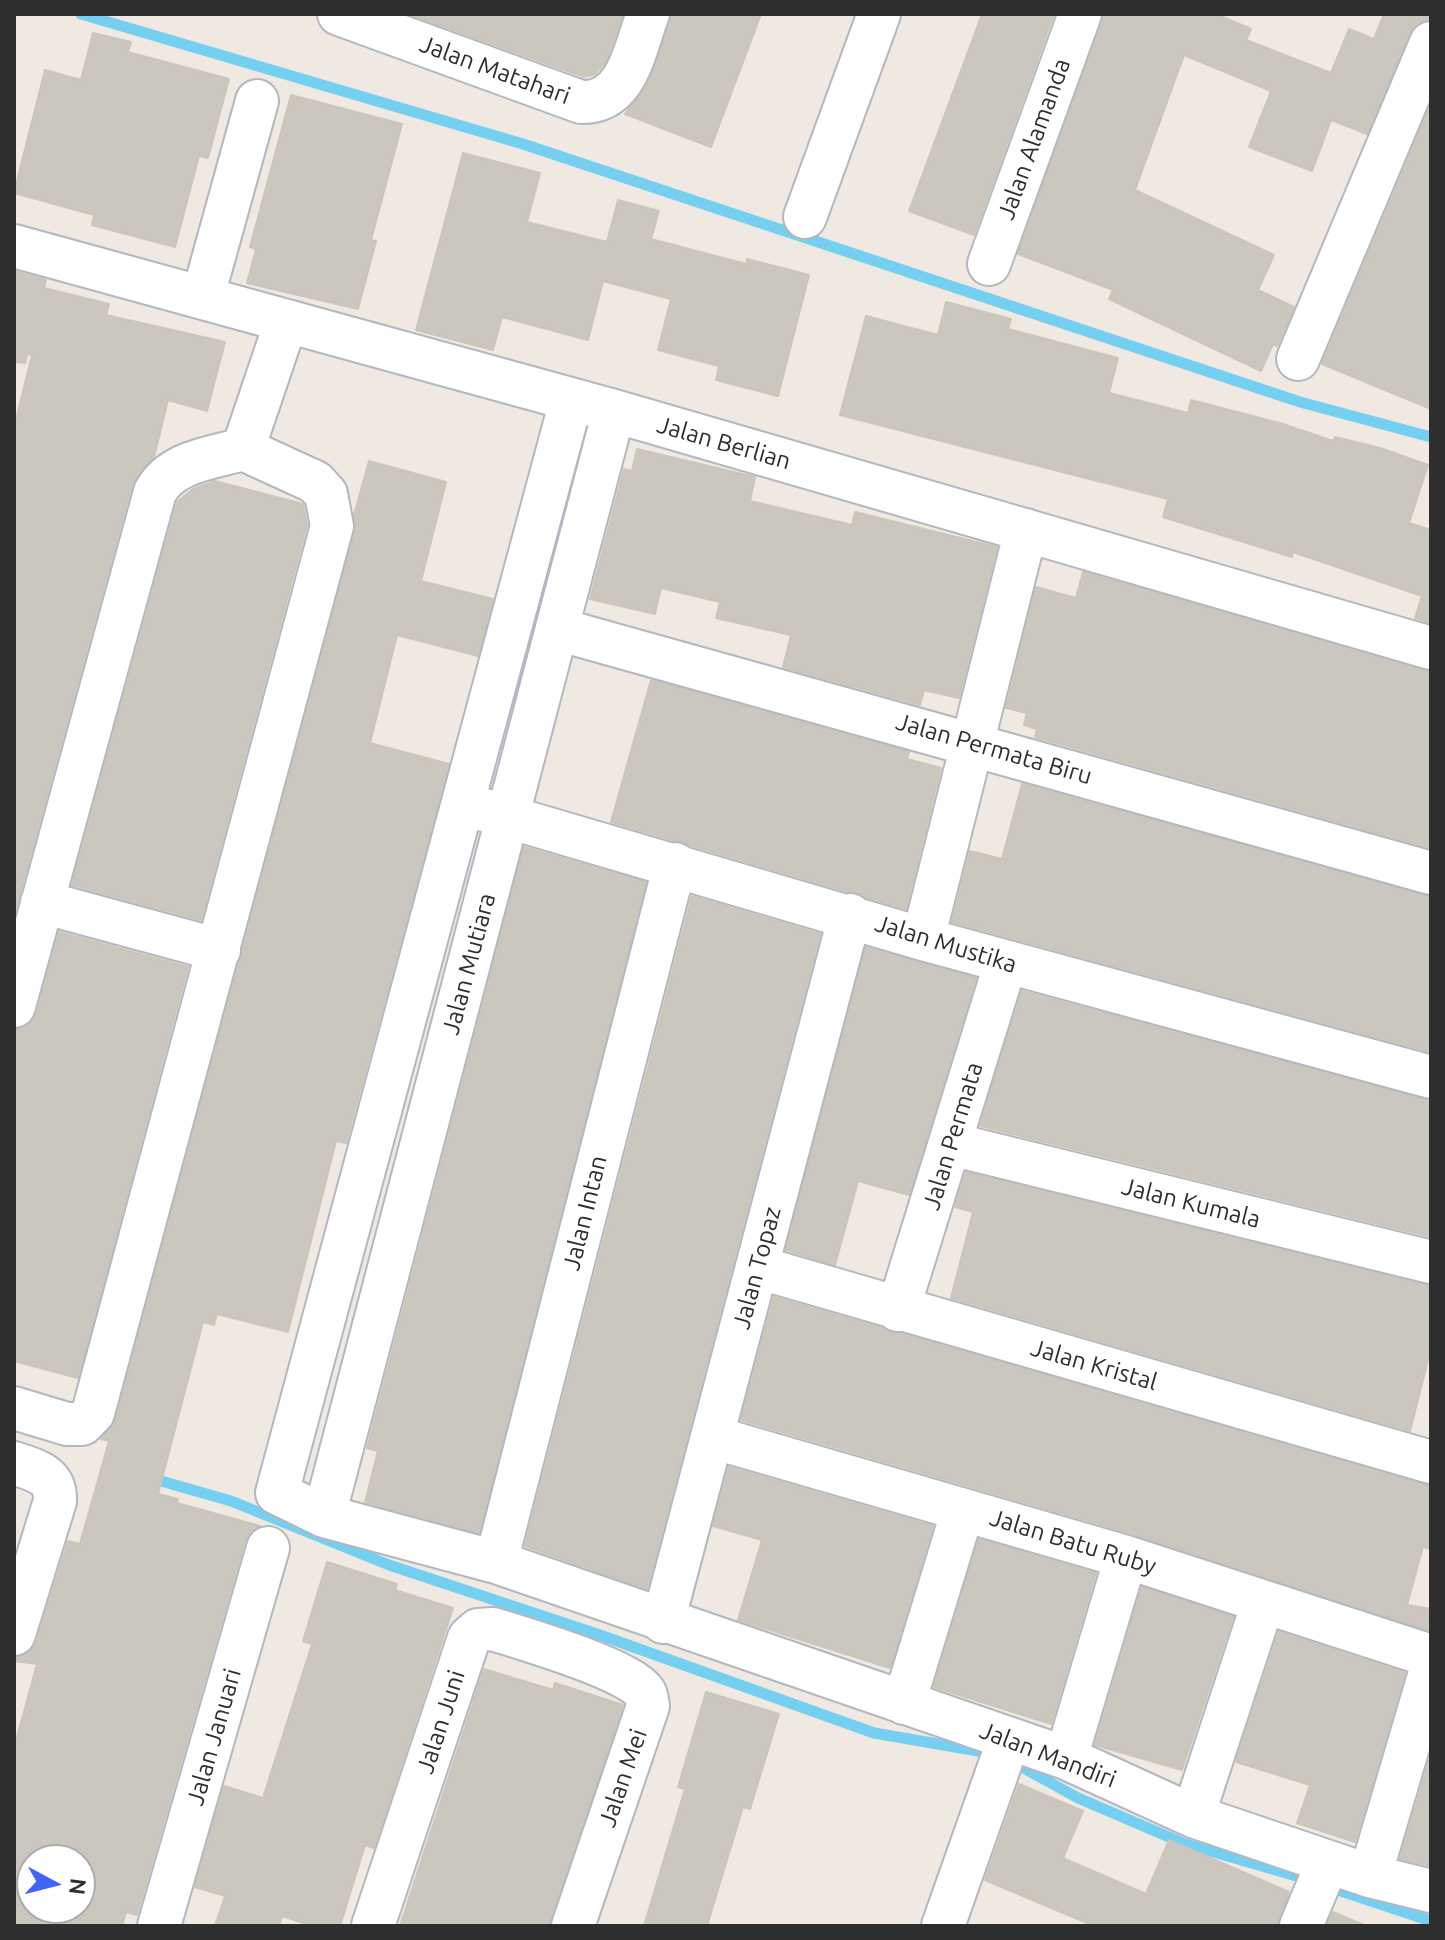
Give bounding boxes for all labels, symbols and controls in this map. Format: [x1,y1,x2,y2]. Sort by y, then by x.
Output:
street label: Jalan Matahari [416,29,574,111]
street label: Jalan Alamanda [991,54,1077,224]
street label: Jalan Berlian [654,410,794,476]
street label: Jalan Permata Biru [893,707,1095,791]
street label: Jalan Mutiara [436,890,502,1038]
street label: Jalan Mustika [872,909,1020,979]
street label: Jalan Permata [917,1059,989,1213]
street label: Jalan Intan [557,1153,613,1273]
street label: Jalan Kumala [1119,1172,1263,1234]
street label: Jalan Topaz [727,1204,787,1332]
street label: Jalan Kristal [1028,1333,1160,1397]
street label: Jalan Batu Ruby [986,1503,1160,1581]
street label: Jalan Januari [181,1665,247,1809]
street label: Jalan Juni [411,1667,471,1777]
street label: Jalan Mandiri [976,1716,1120,1794]
street label: Jalan Mei [593,1725,653,1831]
north arrow [16,1844,96,1924]
text: N [65,1877,92,1896]

